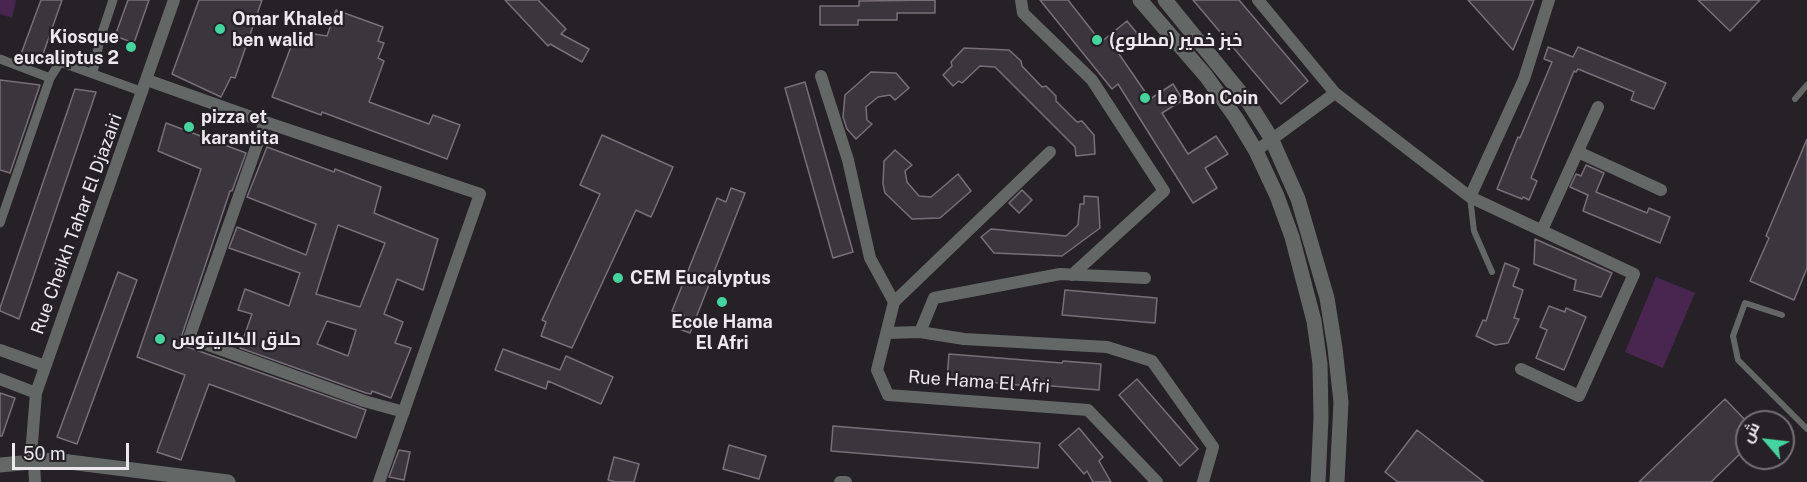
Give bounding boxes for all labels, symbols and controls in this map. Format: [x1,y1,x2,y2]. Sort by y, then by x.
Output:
place label: Omar Khaled ben walid [232,8,344,50]
marker: Omar Khaled ben walid [213,22,227,36]
place label: Kiosque eucaliptus 2 [14,26,119,68]
place label: خبز خمير (مطلوع) [1109,29,1242,51]
marker: خبز خمير (مطلوع) [1090,33,1104,47]
marker: Kiosque eucaliptus 2 [124,40,138,54]
place label: Le Bon Coin [1157,87,1258,109]
marker: Le Bon Coin [1138,91,1152,105]
place label: pizza et karantita [201,106,279,148]
street label: Rue Cheikh Tahar El Djazairi [27,111,127,337]
marker: pizza et karantita [182,120,196,134]
place label: CEM Eucalyptus [630,267,771,289]
marker: CEM Eucalyptus [611,271,625,285]
marker: Ecole Hama El Afri [715,295,729,309]
place label: Ecole Hama El Afri [671,311,773,354]
place label: حلاق الكاليتوس [172,328,301,350]
marker: حلاق الكاليتوس [153,332,167,346]
street label: Rue Hama El Afri [908,366,1050,398]
north arrow [1735,410,1795,470]
text: ش [1737,419,1764,446]
scale bar [15,431,132,469]
text: 50 m [23,443,66,464]

